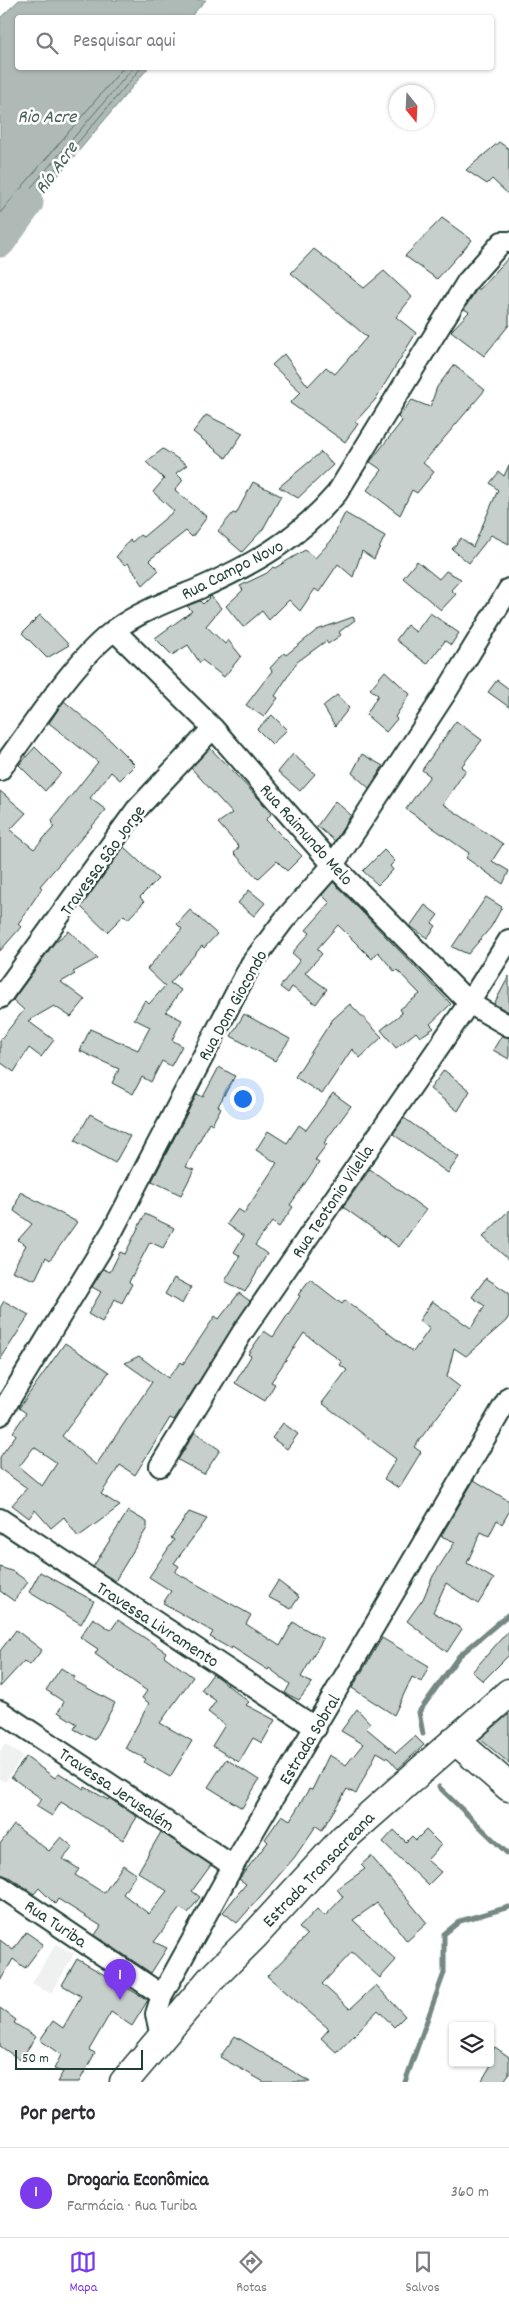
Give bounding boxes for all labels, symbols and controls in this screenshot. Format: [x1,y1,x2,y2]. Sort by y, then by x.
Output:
search box [15,15,494,70]
icon: search [33,29,61,57]
text: Pesquisar aqui [73,29,175,56]
north arrow [389,85,434,130]
water label: Rio Acre [18,105,78,132]
water label: Río Acre [30,136,87,201]
street label: Rua Campo Novo [178,535,289,608]
street label: Rua Raimundo Melo [253,779,358,892]
street label: Travessa São Jorge [55,801,153,922]
street label: Rua Dom Giocondo [193,946,275,1066]
your location [230,1086,256,1112]
street label: Rua Teotonio Vilella [287,1140,382,1264]
street label: Travessa Livramento [90,1577,223,1675]
street label: Estrada Sobral [274,1690,348,1790]
street label: Travessa Jerusalém [53,1743,178,1839]
street label: Estrada Transacreana [258,1807,382,1934]
street label: Rua Turiba [18,1895,91,1955]
pin: 1 [104,1959,136,2000]
map controls [449,2022,494,2067]
button: layers [449,2022,494,2067]
scale bar [15,2047,142,2070]
text: 50 m [22,2049,49,2069]
text: Por perto [20,2100,95,2130]
text: Drogaria Econômica [67,2168,208,2195]
text: 1 [34,2181,38,2204]
text: 360 m [451,2181,489,2204]
text: Farmácia · Rua Turiba [67,2195,197,2218]
tab: Mapa [69,2248,97,2298]
tab: Rotas [236,2248,267,2298]
tab: Salvos [406,2248,440,2298]

